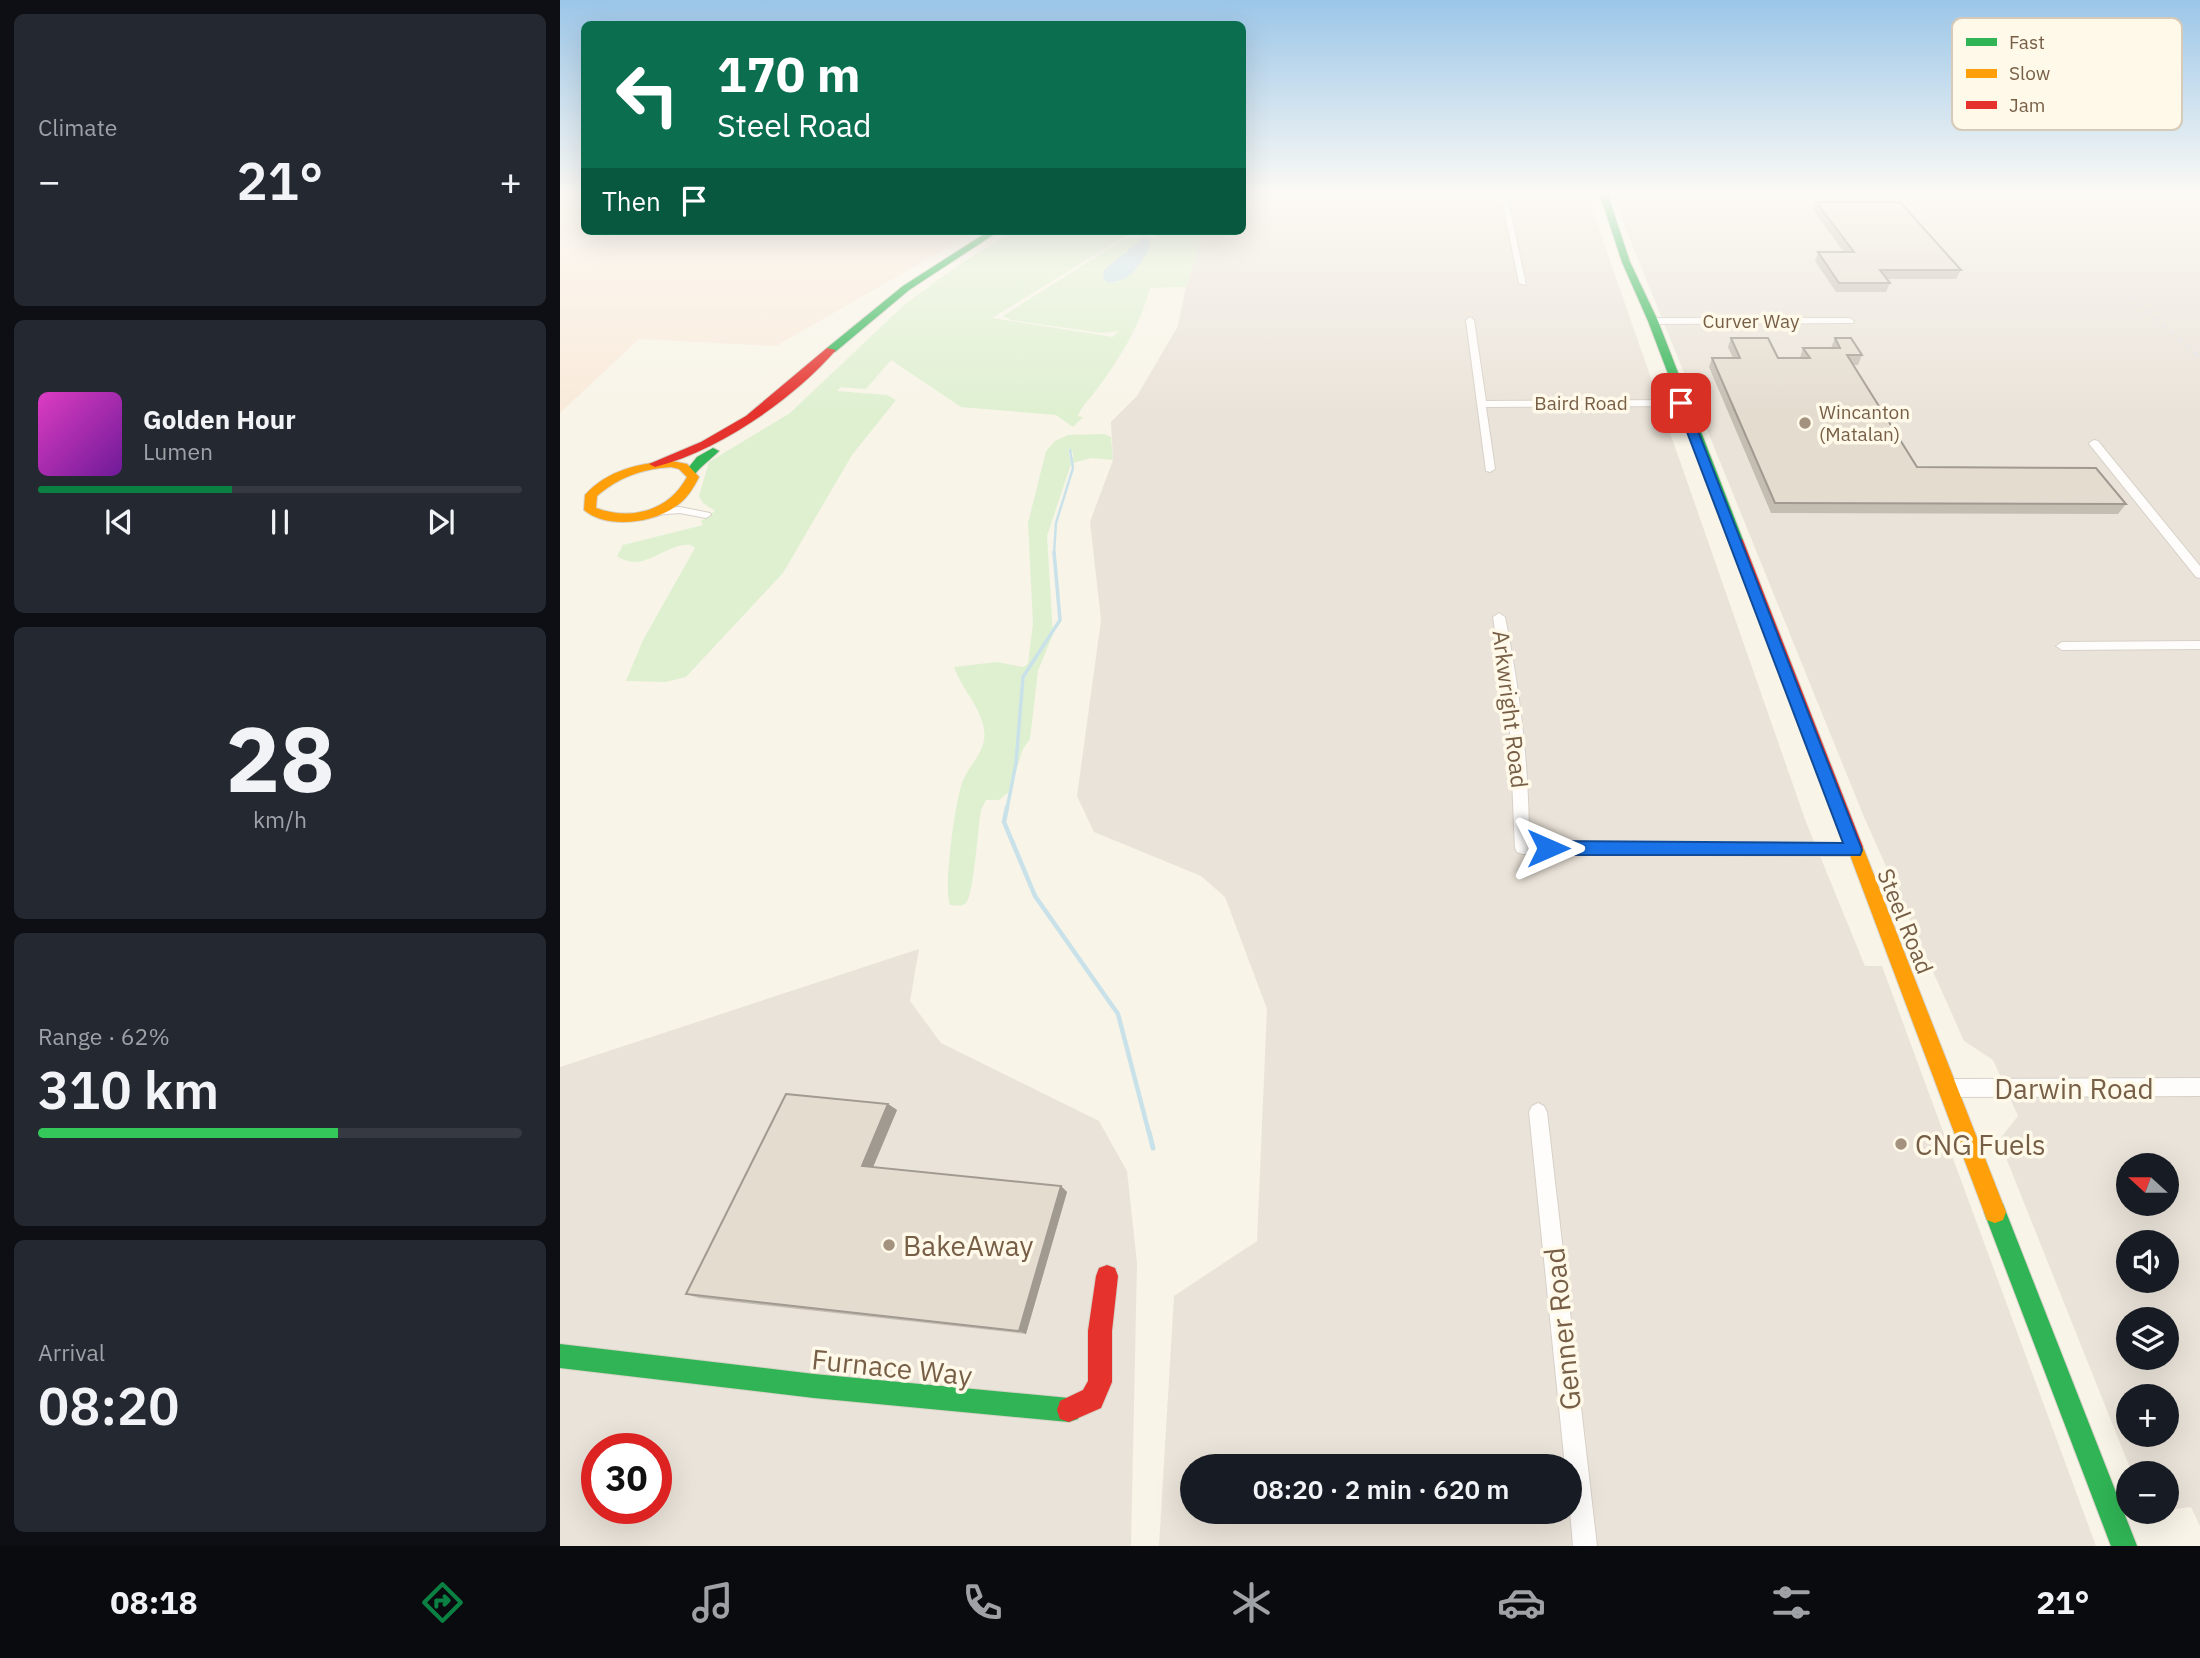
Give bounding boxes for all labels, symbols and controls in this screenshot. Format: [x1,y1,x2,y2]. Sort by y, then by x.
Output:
legend [1952,18,2182,130]
text: Fast [2009,30,2045,54]
text: 170 m [717,42,861,105]
icon: left [602,49,693,140]
text: Slow [2009,61,2050,85]
text: Jam [2009,93,2045,117]
text: Steel Road [717,104,872,146]
text: Climate [38,112,117,142]
text: 21° [237,147,323,214]
text: − [38,156,61,205]
text: + [499,156,522,205]
icon: arrive [675,182,713,220]
text: Then [602,184,661,218]
street label: Curver Way [1702,309,1800,333]
pin [1651,373,1711,433]
icon: arrive [1662,384,1700,422]
street label: Baird Road [1534,391,1628,415]
place label: Wincanton (Matalan) [1819,400,1910,446]
text: Golden Hour [143,402,296,436]
marker: Wincanton (Matalan) [1797,415,1813,431]
text: Lumen [143,436,213,466]
icon: previous [100,503,138,541]
icon: pause [261,503,299,541]
icon: next [422,503,460,541]
street label: Arkwright Road [1486,628,1536,790]
text: 28 [225,699,335,817]
text: km/h [253,804,307,834]
position arrow [1511,811,1585,885]
street label: Steel Road [1871,864,1941,978]
text: Range · 62% [38,1021,170,1051]
text: 310 km [38,1056,219,1123]
street label: Darwin Road [1994,1070,2154,1107]
place label: CNG Fuels [1915,1126,2046,1163]
marker: CNG Fuels [1893,1136,1909,1152]
north arrow [2116,1153,2179,1216]
map controls [2116,1153,2179,1524]
place label: BakeAway [903,1227,1034,1264]
button: sound [2116,1230,2179,1293]
marker: BakeAway [881,1237,897,1253]
street label: Genner Road [1535,1246,1589,1412]
button: layers [2116,1307,2179,1370]
text: Arrival [38,1337,105,1367]
street label: Furnace Way [810,1340,974,1394]
text: 08:20 [38,1372,179,1439]
button: + [2116,1384,2179,1447]
speed limit sign: 30 [581,1433,672,1524]
button: − [2116,1461,2179,1524]
text: 08:20 · 2 min · 620 m [1253,1472,1509,1506]
icon: directions [418,1578,467,1627]
icon: music [688,1578,737,1627]
icon: phone [958,1578,1007,1627]
icon: climate [1227,1578,1276,1627]
icon: car [1497,1578,1546,1627]
icon: filters [1767,1578,1816,1627]
text: 08:18 [110,1581,198,1623]
text: 21° [2036,1581,2090,1623]

